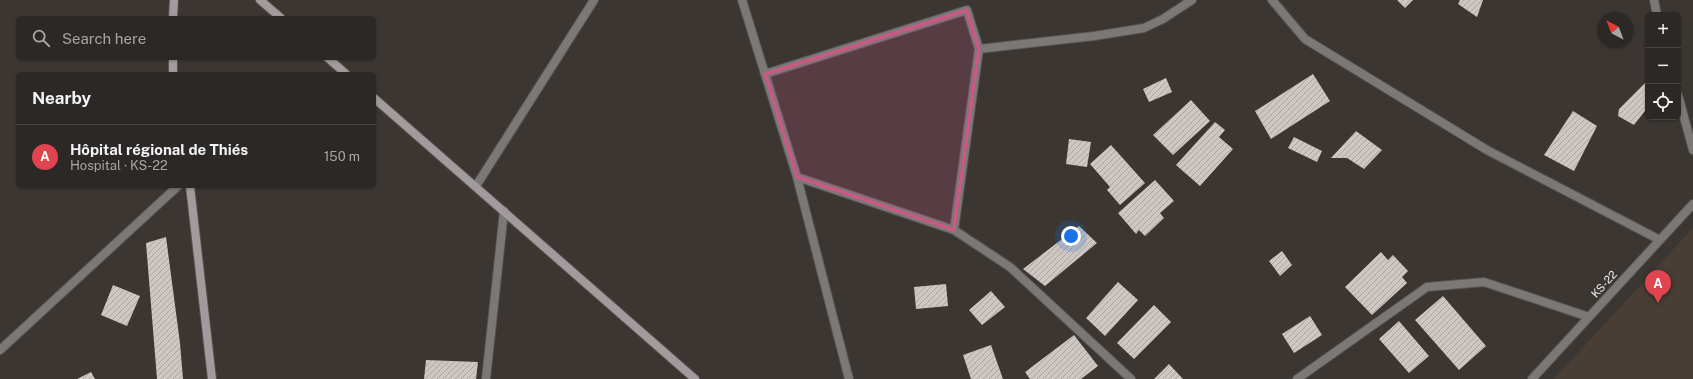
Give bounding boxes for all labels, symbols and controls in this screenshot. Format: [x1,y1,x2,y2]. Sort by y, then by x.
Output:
north arrow [1597,12,1633,48]
map controls [1645,12,1681,120]
button: + [1645,12,1681,48]
search box [16,16,376,60]
icon: search [30,27,52,49]
text: Search here [62,30,146,47]
button: − [1645,48,1681,84]
button: locate [1645,84,1681,120]
text: Nearby [32,88,91,108]
text: Hôpital régional de Thiés [70,141,248,158]
text: A [40,149,50,164]
text: 150 m [324,149,360,164]
text: Hospital · KS-22 [70,158,168,173]
your location [1061,226,1081,246]
street label: KS-22 [1589,268,1619,300]
pin: A [1645,270,1671,303]

